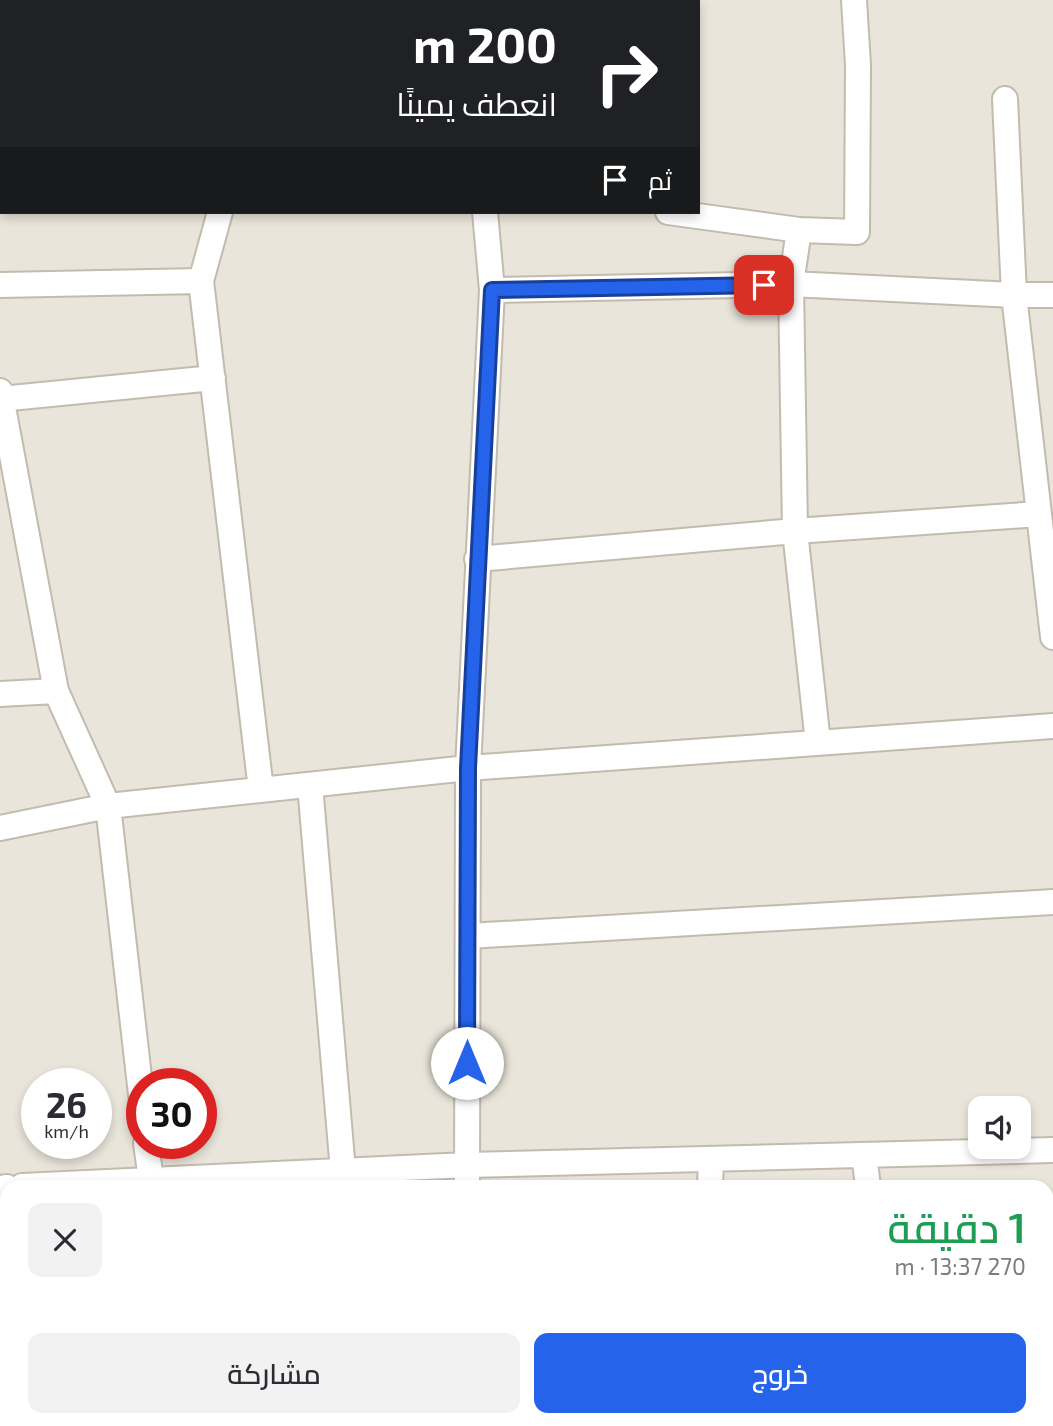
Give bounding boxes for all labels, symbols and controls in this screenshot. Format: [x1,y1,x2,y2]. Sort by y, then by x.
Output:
text: 200 m [413,14,557,73]
icon: right [581,28,672,119]
text: انعطف يمينًا [396,84,557,122]
icon: arrive [596,161,634,199]
text: ثم [648,164,672,195]
pin [734,255,794,315]
icon: arrive [745,266,783,304]
position arrow [430,1026,504,1100]
speed limit sign: 30 [126,1068,217,1159]
text: 26 [46,1083,87,1125]
map controls [968,1096,1031,1159]
button: sound [968,1096,1031,1159]
text: km/h [44,1120,89,1142]
text: 1 دقيقة [887,1201,1026,1251]
button: close [28,1203,102,1277]
text: 270 m · 13:37 [895,1252,1026,1280]
button: مشاركة [28,1333,520,1413]
button: خروج [534,1333,1026,1413]

